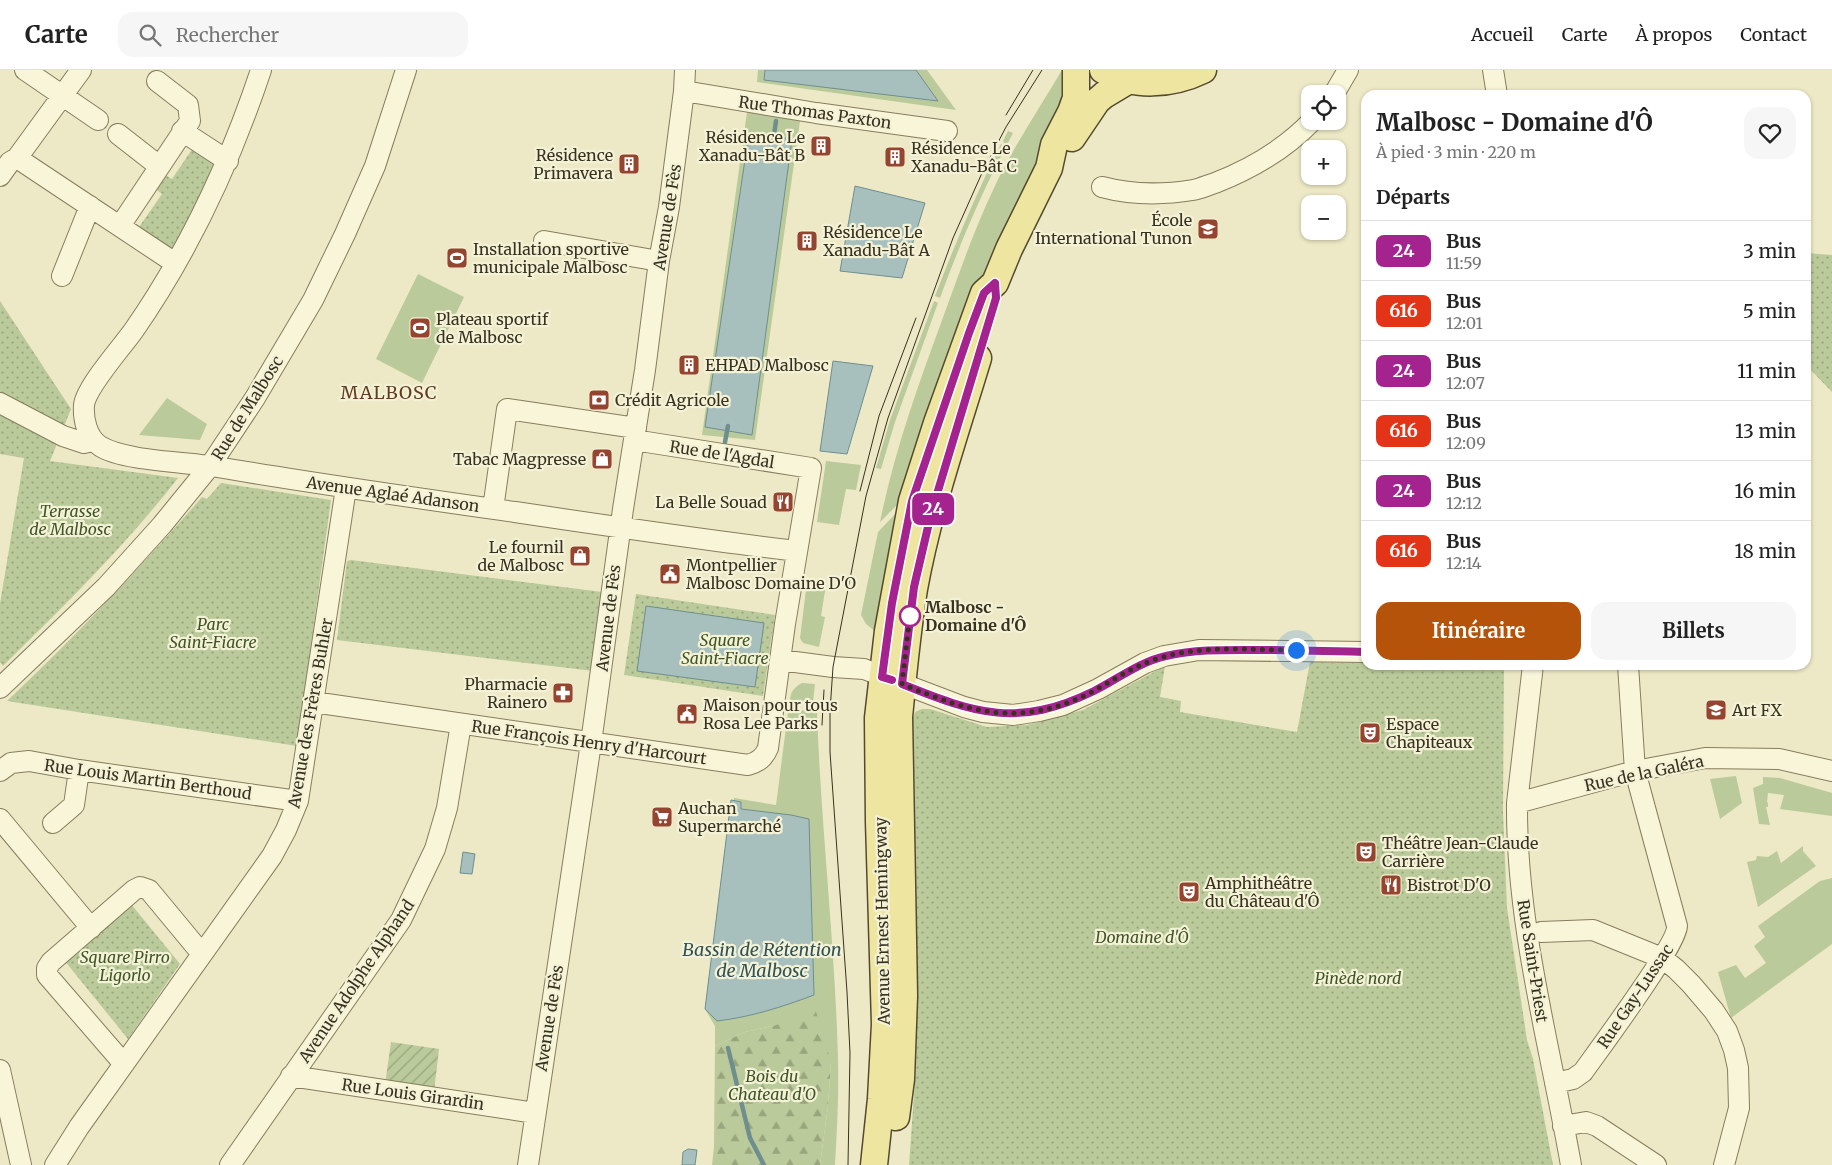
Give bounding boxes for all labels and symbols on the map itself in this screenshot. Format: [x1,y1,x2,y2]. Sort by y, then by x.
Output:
street label: Rue Thomas Paxton [737,91,893,133]
place label: Résidence Le Xanadu-Bât B [699,127,805,165]
building icon: Résidence Le Xanadu-Bât B [809,134,833,158]
place label: Résidence Le Xanadu-Bât C [911,138,1017,176]
place label: Résidence Primavera [533,145,613,183]
building icon: Résidence Le Xanadu-Bât C [883,145,907,169]
building icon: Résidence Primavera [617,152,641,176]
street label: Avenue de Fès [649,162,685,273]
place label: École International Tunon [1035,210,1192,248]
school or university icon: École International Tunon [1196,217,1220,241]
place label: Résidence Le Xanadu-Bât A [823,222,930,260]
building icon: Résidence Le Xanadu-Bât A [795,229,819,253]
place label: Installation sportive municipale Malbosc [473,239,629,277]
sports icon: Installation sportive municipale Malbosc [445,246,469,270]
place label: Plateau sportif de Malbosc [436,309,549,347]
sports icon: Plateau sportif de Malbosc [408,316,432,340]
street label: Rue de Malbosc [207,352,287,464]
building icon: EHPAD Malbosc [677,353,701,377]
place label: EHPAD Malbosc [705,355,829,375]
district label: MALBOSC [340,381,438,404]
bank icon: Crédit Agricole [587,388,611,412]
place label: Crédit Agricole [615,390,729,410]
street label: Rue de l'Agdal [668,436,776,472]
shop icon: Tabac Magpresse [590,447,614,471]
place label: Tabac Magpresse [453,449,586,469]
street label: Avenue Aglaé Adanson [304,472,481,516]
restaurant icon: La Belle Souad [771,490,795,514]
place label: La Belle Souad [655,492,767,512]
line badge: 24 [910,493,956,525]
park label: Terrasse de Malbosc [29,501,111,539]
place label: Le fournil de Malbosc [477,537,564,575]
shop icon: Le fournil de Malbosc [568,544,592,568]
place label: Montpellier Malbosc Domaine D'O [686,555,857,593]
public building icon: Montpellier Malbosc Domaine D'O [658,562,682,586]
street label: Avenue de Fès [591,563,624,674]
place label: Malbosc - Domaine d'Ô [925,597,1026,635]
marker: Malbosc - Domaine d'Ô [899,605,921,627]
park label: Parc Saint-Fiacre [169,614,257,652]
street label: Avenue des Frères Buhler [283,616,337,811]
park label: Square Saint-Fiacre [681,630,769,668]
your location [1284,638,1309,663]
place label: Pharmacie Rainero [465,674,547,712]
pharmacy icon: Pharmacie Rainero [551,681,575,705]
place label: Maison pour tous Rosa Lee Parks [703,695,838,733]
school or university icon: Art FX [1704,698,1728,722]
place label: Art FX [1731,700,1782,720]
public building icon: Maison pour tous Rosa Lee Parks [675,702,699,726]
place label: Espace Chapiteaux [1386,714,1473,752]
street label: Rue François Henry d'Harcourt [470,716,709,769]
theatre icon: Espace Chapiteaux [1358,721,1382,745]
street label: Rue de la Galéra [1583,751,1706,795]
street label: Rue Louis Martin Berthoud [43,755,253,804]
place label: Auchan Supermarché [677,798,781,836]
supermarket icon: Auchan Supermarché [650,805,674,829]
street label: Avenue Ernest Hemingway [870,816,894,1026]
place label: Théâtre Jean-Claude Carrière [1382,833,1538,871]
theatre icon: Théâtre Jean-Claude Carrière [1354,840,1378,864]
place label: Amphithéâtre du Château d'Ô [1204,873,1320,911]
restaurant icon: Bistrot D'O [1379,873,1403,897]
place label: Bistrot D'O [1407,875,1491,895]
theatre icon: Amphithéâtre du Château d'Ô [1177,880,1201,904]
street label: Avenue Adolphe Alphand [293,895,418,1067]
street label: Rue Saint-Priest [1513,898,1553,1025]
park label: Domaine d'Ô [1094,927,1189,947]
water label: Bassin de Rétention de Malbosc [682,938,842,982]
street label: Rue Gay-Lussac [1593,940,1677,1052]
park label: Square Pirro Ligorlo [80,947,170,985]
street label: Avenue de Fès [531,963,567,1074]
park label: Pinède nord [1315,968,1402,988]
park label: Bois du Chateau d'O [728,1066,816,1104]
street label: Rue Louis Girardin [340,1074,486,1114]

